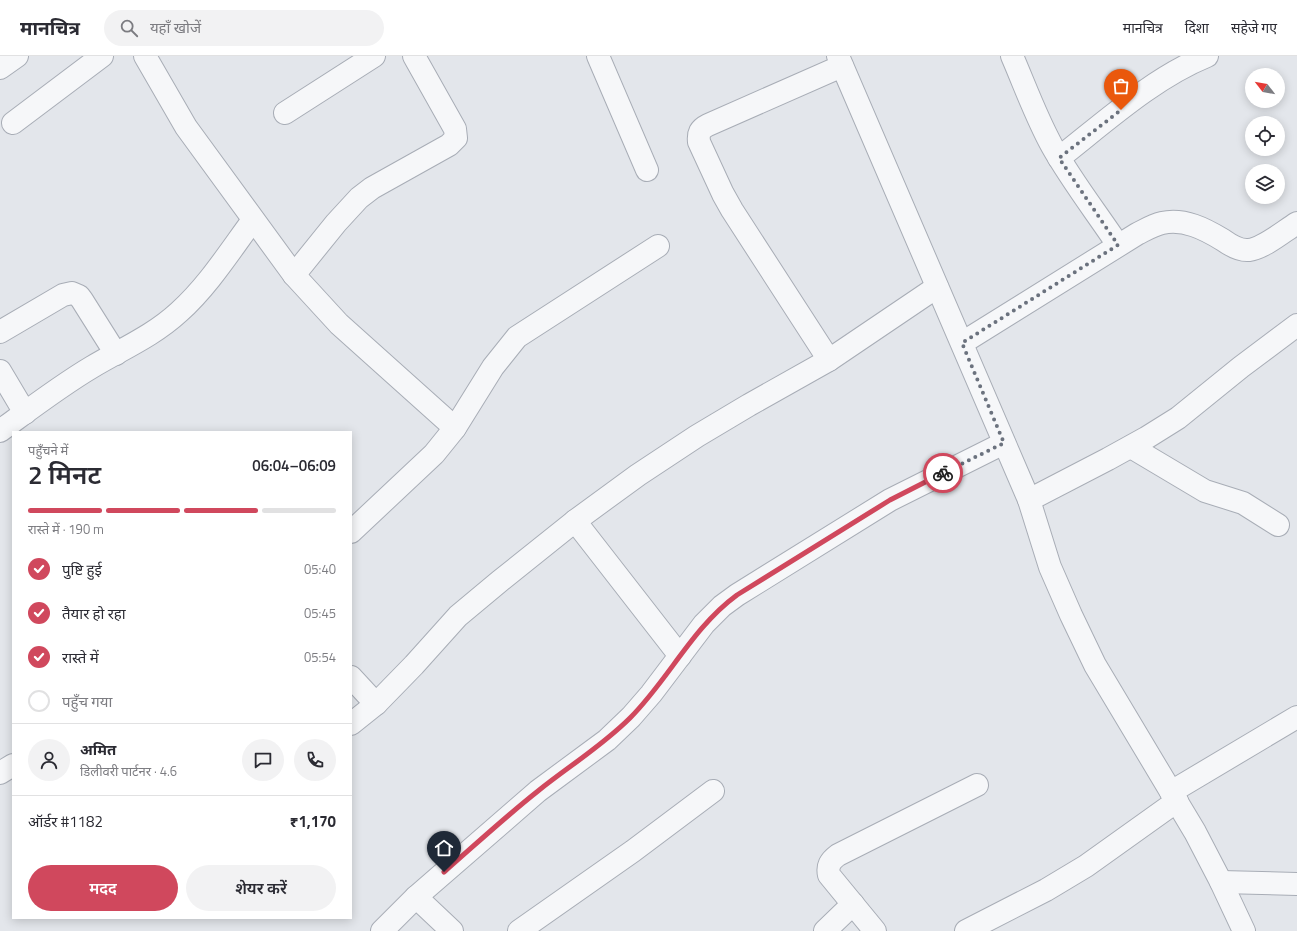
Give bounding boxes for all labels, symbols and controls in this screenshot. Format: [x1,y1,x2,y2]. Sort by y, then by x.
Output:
search box [104,10,384,46]
text: मानचित्र [20,13,80,42]
text: यहाँ खोजें [150,16,201,39]
icon: search [118,17,140,39]
text: मानचित्र [1123,17,1163,38]
text: दिशा [1185,17,1209,38]
text: सहेजे गए [1231,17,1277,38]
north arrow [1245,68,1285,108]
map controls [1245,68,1285,204]
pin [1104,69,1138,110]
icon: bag [1110,75,1132,97]
button: locate [1245,116,1285,156]
button: layers [1245,164,1285,204]
text: पहुँचने में [28,440,68,460]
courier [923,453,963,493]
text: 06:04–06:09 [252,454,336,477]
text: 2 मिनट [28,455,101,494]
icon: bike [932,462,954,484]
text: रास्ते में · 190 m [28,519,104,539]
icon: check [28,558,50,580]
text: पुष्टि हुई [62,558,102,581]
text: 05:40 [304,559,336,579]
icon: check [28,602,50,624]
text: तैयार हो रहा [62,602,126,625]
text: 05:45 [304,603,336,623]
icon: check [28,646,50,668]
text: रास्ते में [62,646,99,669]
text: 05:54 [304,647,336,667]
text: पहुँच गया [62,690,112,713]
text: अमित [80,738,116,761]
button: person [28,739,70,781]
button: chat [242,739,284,781]
button: phone [294,739,336,781]
text: डिलीवरी पार्टनर · 4.6 [80,761,177,781]
text: ऑर्डर #1182 [28,810,103,833]
text: ₹1,170 [290,810,336,833]
pin [427,831,461,872]
icon: home [433,837,455,859]
button: मदद [28,865,178,911]
button: शेयर करें [186,865,336,911]

